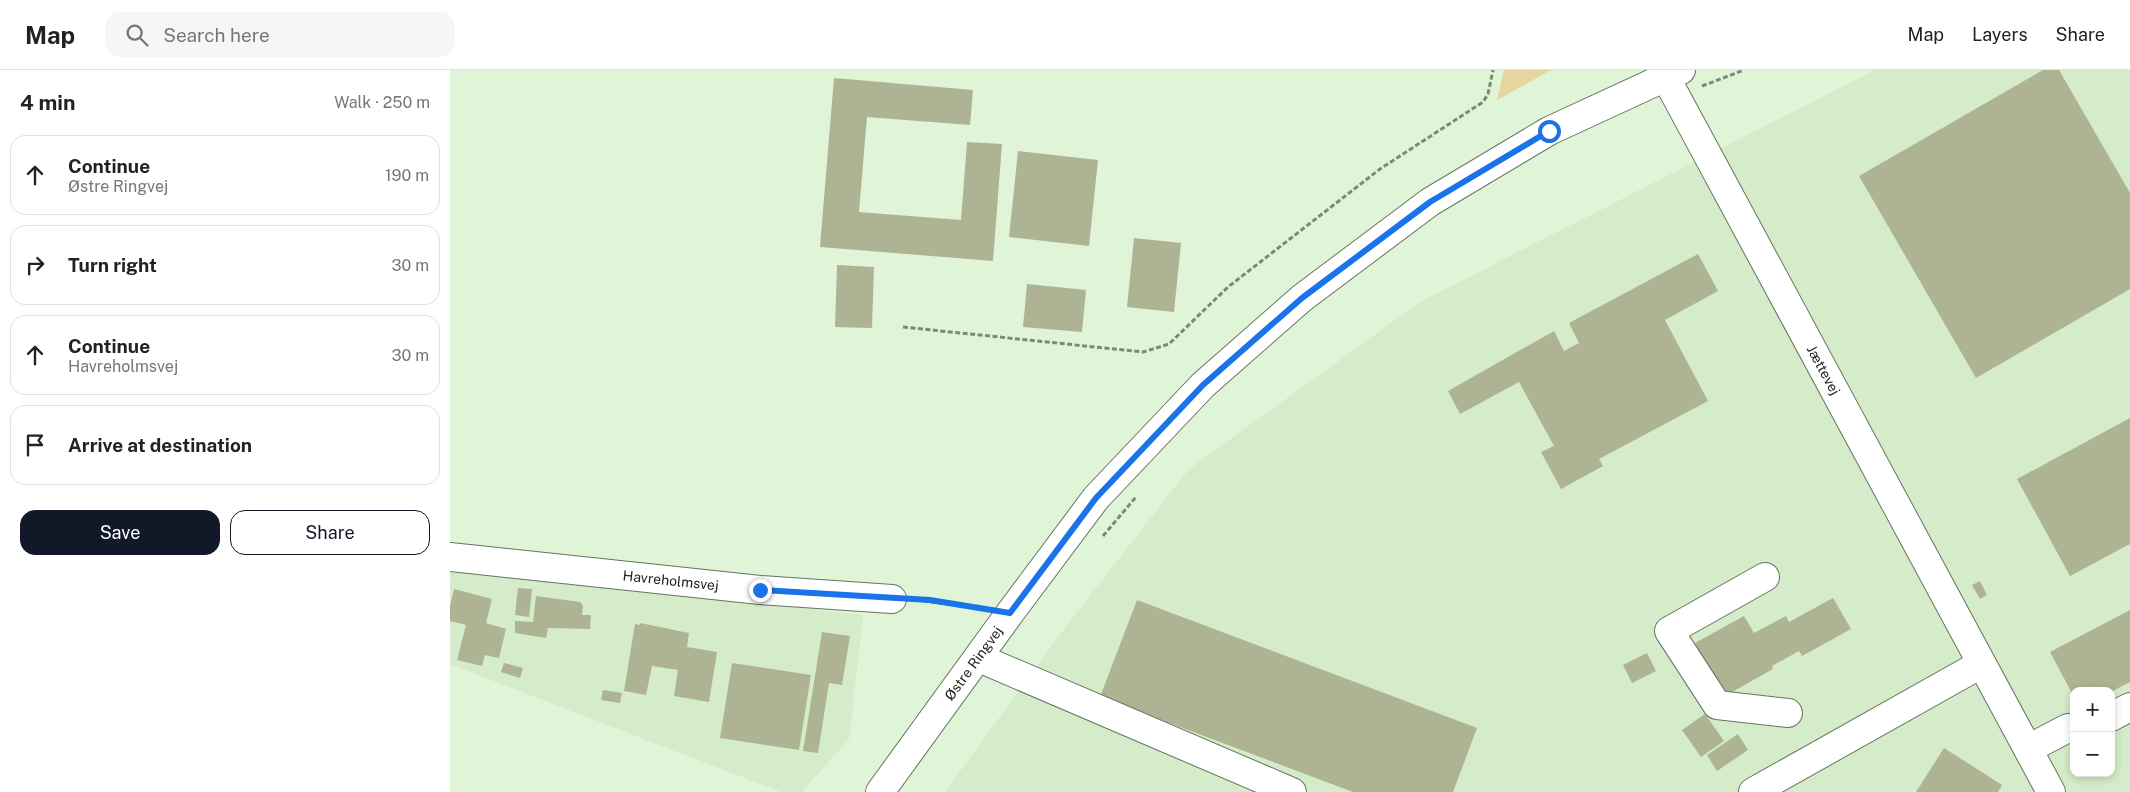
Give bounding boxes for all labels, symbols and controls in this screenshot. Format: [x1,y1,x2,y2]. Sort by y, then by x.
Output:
search box [105,12,455,57]
text: Map [25,21,75,49]
icon: search [123,21,151,49]
text: Search here [163,24,270,46]
text: Map [1908,24,1944,45]
text: Layers [1972,24,2028,45]
text: Share [2056,24,2105,45]
text: 4 min [20,90,75,115]
text: Walk · 250 m [334,93,430,112]
route start [1538,120,1561,143]
text: Continue [68,155,150,177]
icon: ahead [21,161,49,189]
text: 190 m [385,166,429,185]
text: Østre Ringvej [68,177,168,196]
icon: right [21,251,49,279]
text: Turn right [68,254,157,276]
text: 30 m [392,256,429,275]
text: Continue [68,335,150,357]
icon: ahead [21,341,49,369]
street label: Jættevej [1804,342,1843,398]
text: 30 m [392,346,429,365]
text: Havreholmsvej [68,357,178,376]
icon: arrive [21,431,49,459]
text: Arrive at destination [68,434,252,456]
button: Save [20,510,220,555]
button: Share [230,510,430,555]
street label: Havreholmsvej [622,567,720,594]
route end [749,579,772,602]
street label: Østre Ringvej [941,623,1006,704]
map controls [2070,687,2115,777]
button: + [2070,687,2115,732]
button: − [2070,732,2115,777]

